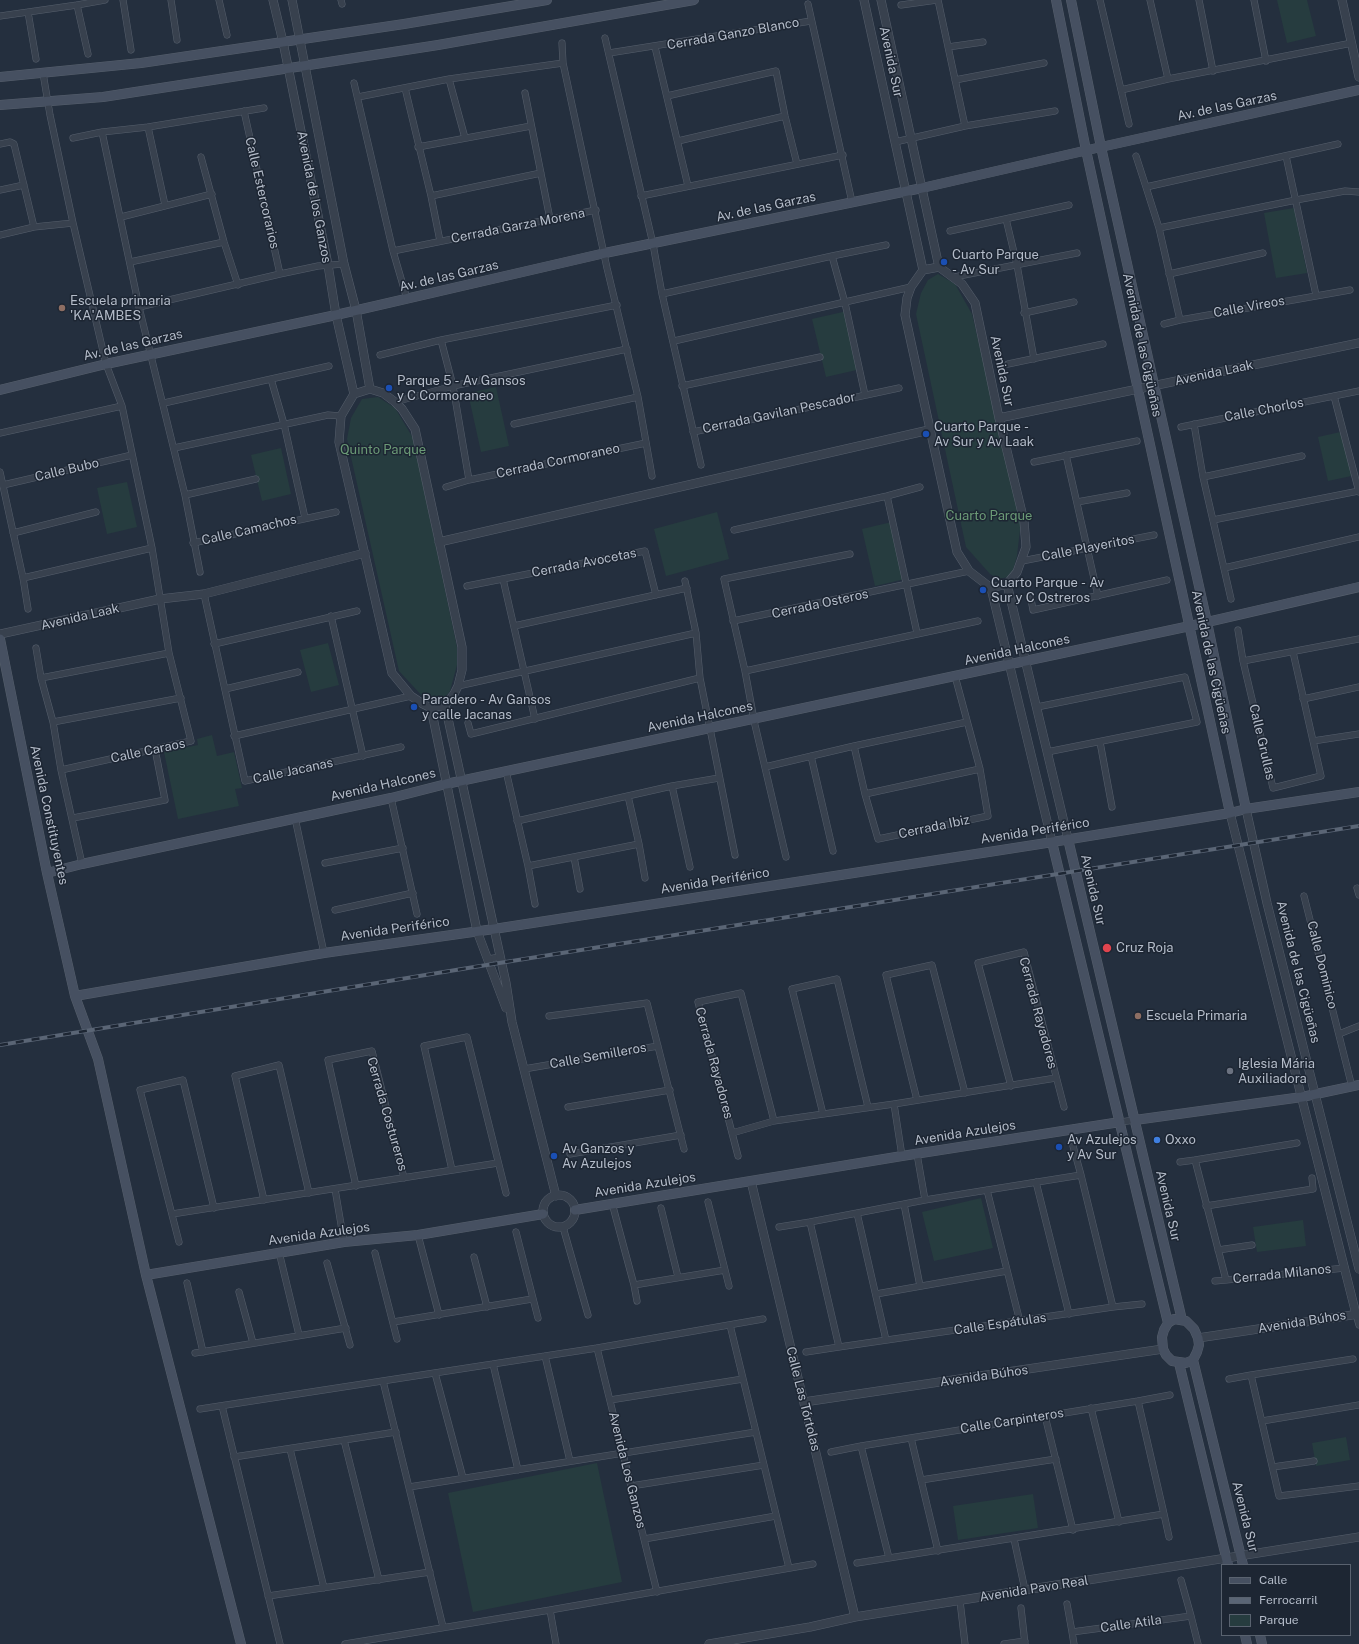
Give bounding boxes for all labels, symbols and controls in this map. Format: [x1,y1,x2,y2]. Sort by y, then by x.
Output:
street label: Cerrada Ganzo Blanco [666,15,800,53]
street label: Avenida Sur [876,25,906,99]
street label: Av. de las Garzas [1176,88,1278,124]
street label: Avenida de los Ganzos [294,130,334,264]
street label: Calle Estercorarios [242,136,282,250]
street label: Av. de las Garzas [715,189,817,225]
street label: Cerrada Garza Morena [450,205,586,247]
place label: Cuarto Parque - Av Sur [952,247,1039,278]
street label: Av. de las Garzas [398,257,500,295]
marker: Cuarto Parque - Av Sur [939,257,949,267]
street label: Avenida de las Cigüeñas [1119,272,1165,418]
place label: Escuela primaria 'KA'AMBES [70,293,171,324]
street label: Calle Vireos [1212,293,1286,321]
marker: Escuela primaria 'KA'AMBES [57,303,67,313]
street label: Av. de las Garzas [82,326,184,364]
street label: Avenida Sur [987,334,1017,408]
street label: Avenida Laak [1173,357,1255,389]
place label: Parque 5 - Av Gansos y C Cormoraneo [397,373,525,404]
marker: Parque 5 - Av Gansos y C Cormoraneo [384,383,394,393]
street label: Cerrada Gavilan Pescador [701,389,857,437]
street label: Calle Chorlos [1223,395,1305,425]
place label: Cuarto Parque - Av Sur y Av Laak [934,419,1034,450]
marker: Cuarto Parque - Av Sur y Av Laak [921,429,931,439]
street label: Cerrada Cormoraneo [495,440,621,482]
park label: Quinto Parque [340,442,426,458]
street label: Calle Bubo [33,455,101,485]
park label: Cuarto Parque [946,508,1032,524]
street label: Calle Camachos [200,512,298,548]
street label: Calle Playeritos [1040,531,1136,565]
street label: Cerrada Avocetas [530,545,638,581]
place label: Cuarto Parque - Av Sur y C Ostreros [991,575,1104,606]
marker: Cuarto Parque - Av Sur y C Ostreros [978,585,988,595]
street label: Cerrada Osteros [770,586,870,622]
street label: Avenida de las Cigüeñas [1188,589,1234,735]
street label: Avenida Laak [39,600,121,634]
street label: Avenida Halcones [963,631,1071,669]
place label: Paradero - Av Gansos y calle Jacanas [422,692,551,723]
street label: Avenida Halcones [646,698,754,736]
marker: Paradero - Av Gansos y calle Jacanas [409,702,419,712]
street label: Calle Grullas [1246,702,1278,782]
street label: Calle Caraos [109,735,187,767]
street label: Avenida Constituyentes [27,744,71,886]
street label: Calle Jacanas [252,755,334,787]
street label: Avenida Halcones [329,765,437,805]
street label: Cerrada Ibiz [897,812,971,842]
street label: Avenida Periférico [979,815,1091,847]
street label: Avenida Sur [1077,853,1109,927]
street label: Avenida Periférico [659,865,771,897]
street label: Avenida de las Cigüeñas [1273,899,1323,1045]
street label: Avenida Periférico [339,914,451,944]
street label: Calle Dominico [1304,919,1340,1011]
place label: Cruz Roja [1116,940,1174,956]
marker: Cruz Roja [1101,942,1113,954]
street label: Cerrada Rayadores [1016,955,1060,1071]
street label: Cerrada Rayadores [692,1005,736,1121]
place label: Escuela Primaria [1146,1008,1247,1024]
marker: Escuela Primaria [1133,1011,1143,1021]
street label: Calle Semilleros [548,1040,648,1072]
street label: Cerrada Costureros [363,1055,411,1173]
place label: Iglesia Mária Auxiliadora [1238,1056,1315,1087]
marker: Iglesia Mária Auxiliadora [1225,1066,1235,1076]
street label: Avenida Azulejos [913,1117,1017,1149]
place label: Av Azulejos y Av Sur [1067,1132,1137,1163]
place label: Oxxo [1165,1132,1196,1148]
marker: Oxxo [1152,1135,1162,1145]
place label: Av Ganzos y Av Azulejos [562,1141,635,1172]
marker: Av Azulejos y Av Sur [1054,1142,1064,1152]
marker: Av Ganzos y Av Azulejos [549,1151,559,1161]
street label: Avenida Azulejos [593,1169,697,1201]
street label: Avenida Sur [1152,1169,1184,1243]
street label: Avenida Azulejos [267,1219,371,1249]
street label: Cerrada Milanos [1232,1261,1332,1287]
street label: Avenida Búhos [1257,1307,1347,1337]
street label: Calle Espátulas [953,1310,1047,1338]
street label: Calle Las Tórtolas [782,1345,824,1453]
street label: Avenida Búhos [939,1362,1029,1390]
street label: Calle Carpinteros [959,1405,1065,1437]
street label: Avenida Los Ganzos [605,1410,649,1530]
street label: Avenida Sur [1229,1480,1261,1554]
legend [1221,1564,1351,1636]
street label: Avenida Pavo Real [978,1573,1090,1605]
text: Calle [1259,1573,1287,1587]
text: Ferrocarril [1259,1593,1318,1607]
street label: Calle Atila [1099,1612,1163,1636]
text: Parque [1259,1613,1299,1627]

